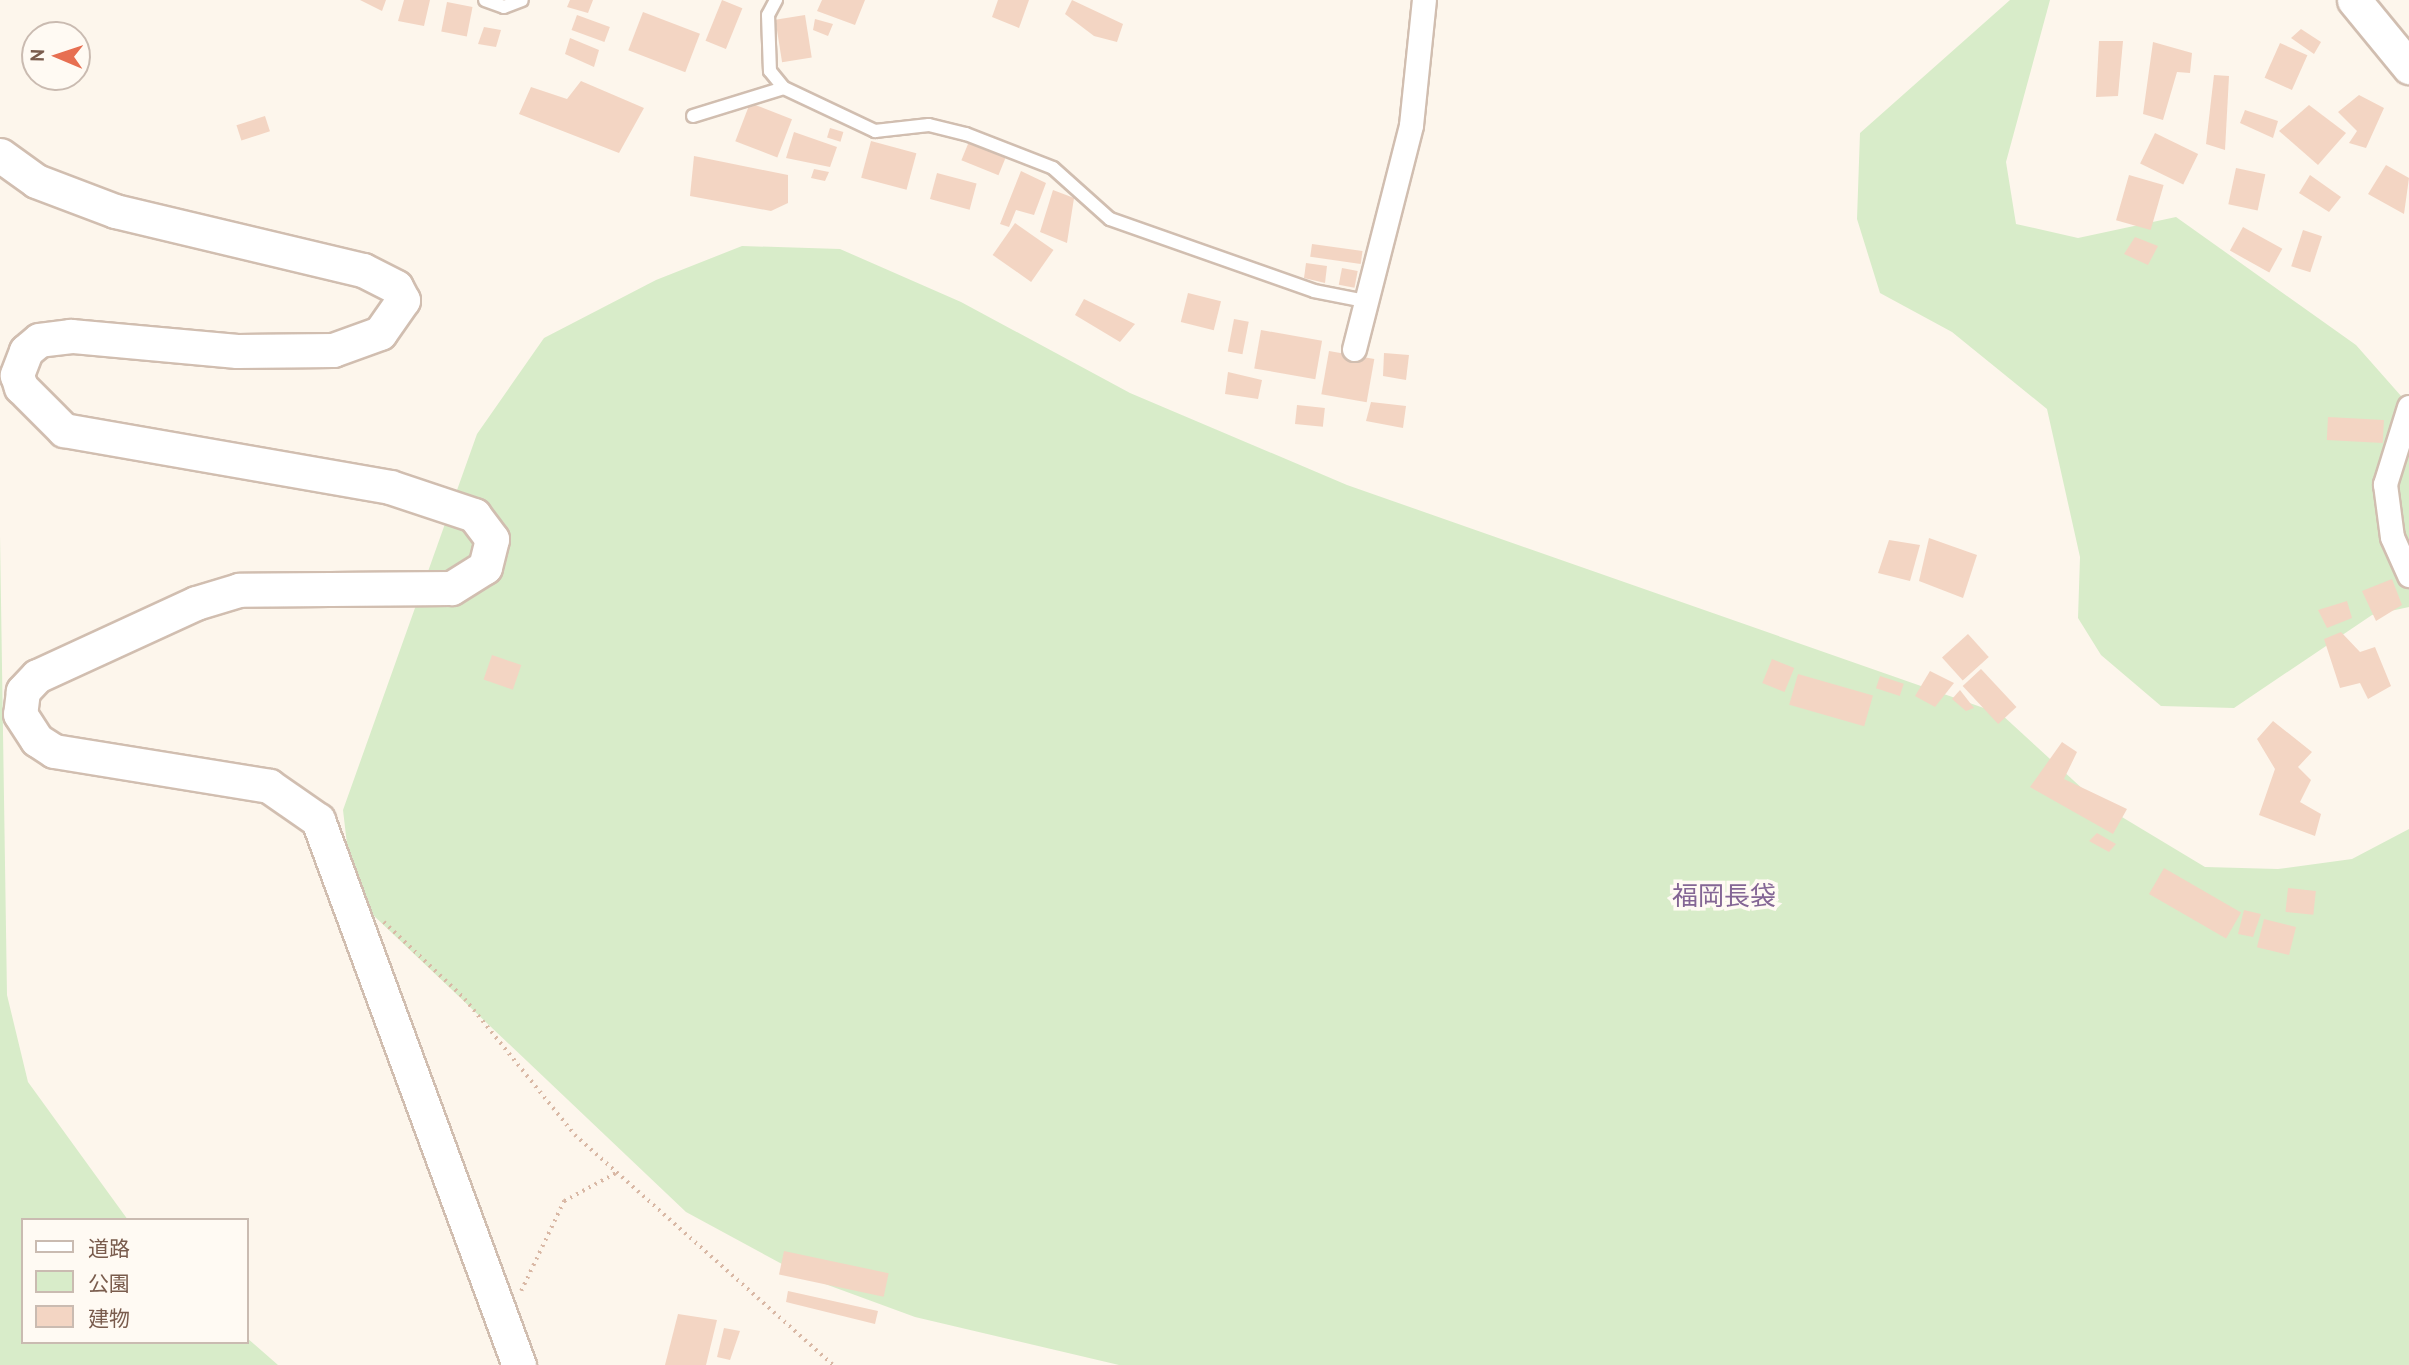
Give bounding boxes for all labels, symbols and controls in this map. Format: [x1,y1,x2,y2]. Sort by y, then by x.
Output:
north arrow [21,21,91,91]
text: N [25,49,49,62]
district label: 福岡長袋 [1672,880,1776,912]
legend [21,1218,248,1344]
text: 道路 [88,1235,130,1262]
text: 公園 [88,1270,130,1297]
text: 建物 [88,1305,130,1332]

